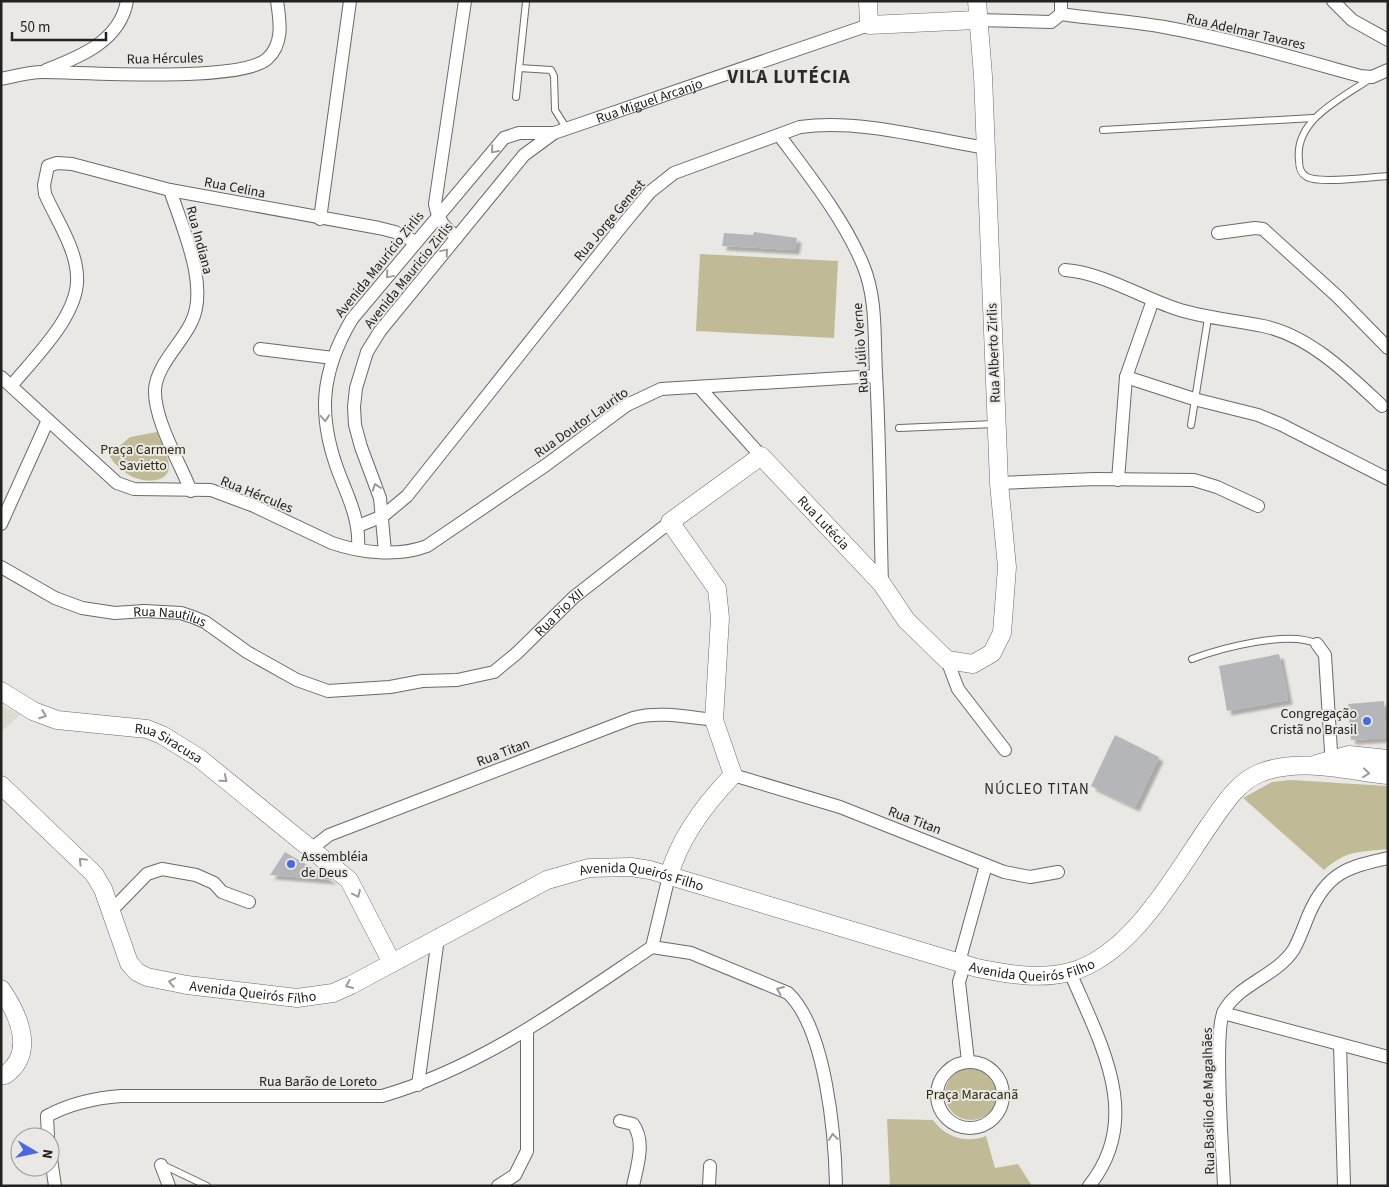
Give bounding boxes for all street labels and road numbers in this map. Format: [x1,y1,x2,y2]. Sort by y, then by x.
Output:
street label: Rua Adelmar Tavares [1184,9,1308,55]
street label: Rua Hércules [127,48,204,70]
street label: Rua Miguel Arcanjo [593,74,705,129]
street label: Rua Celina [202,172,267,204]
street label: Rua Jorge Genest [569,175,650,266]
street label: Rua Indiana [180,204,218,277]
street label: Avenida Maurício Zirlis [331,207,429,322]
street label: Avenida Mauricio Zirlis [360,218,458,333]
street label: Rua Júlio Verne [848,302,874,394]
street label: Rua Alberto Zirlis [982,303,1006,403]
street label: Rua Doutor Laurito [530,383,633,463]
street label: Rua Hércules [217,471,296,519]
street label: Rua Lutécia [792,492,854,555]
street label: Rua Pio XII [530,584,588,641]
street label: Rua Nautilus [133,602,210,633]
street label: Rua Siracusa [134,719,206,769]
street label: Rua Titan [474,734,533,772]
street label: Rua Titan [885,802,944,840]
street label: Avenida Queirós Filho [577,858,706,897]
street label: Avenida Queirós Filho [966,954,1099,987]
street label: Avenida Queirós Filho [188,976,318,1009]
street label: Rua Basílio de Magalhães [1198,1027,1220,1175]
street label: Rua Barão de Loreto [259,1072,377,1092]

